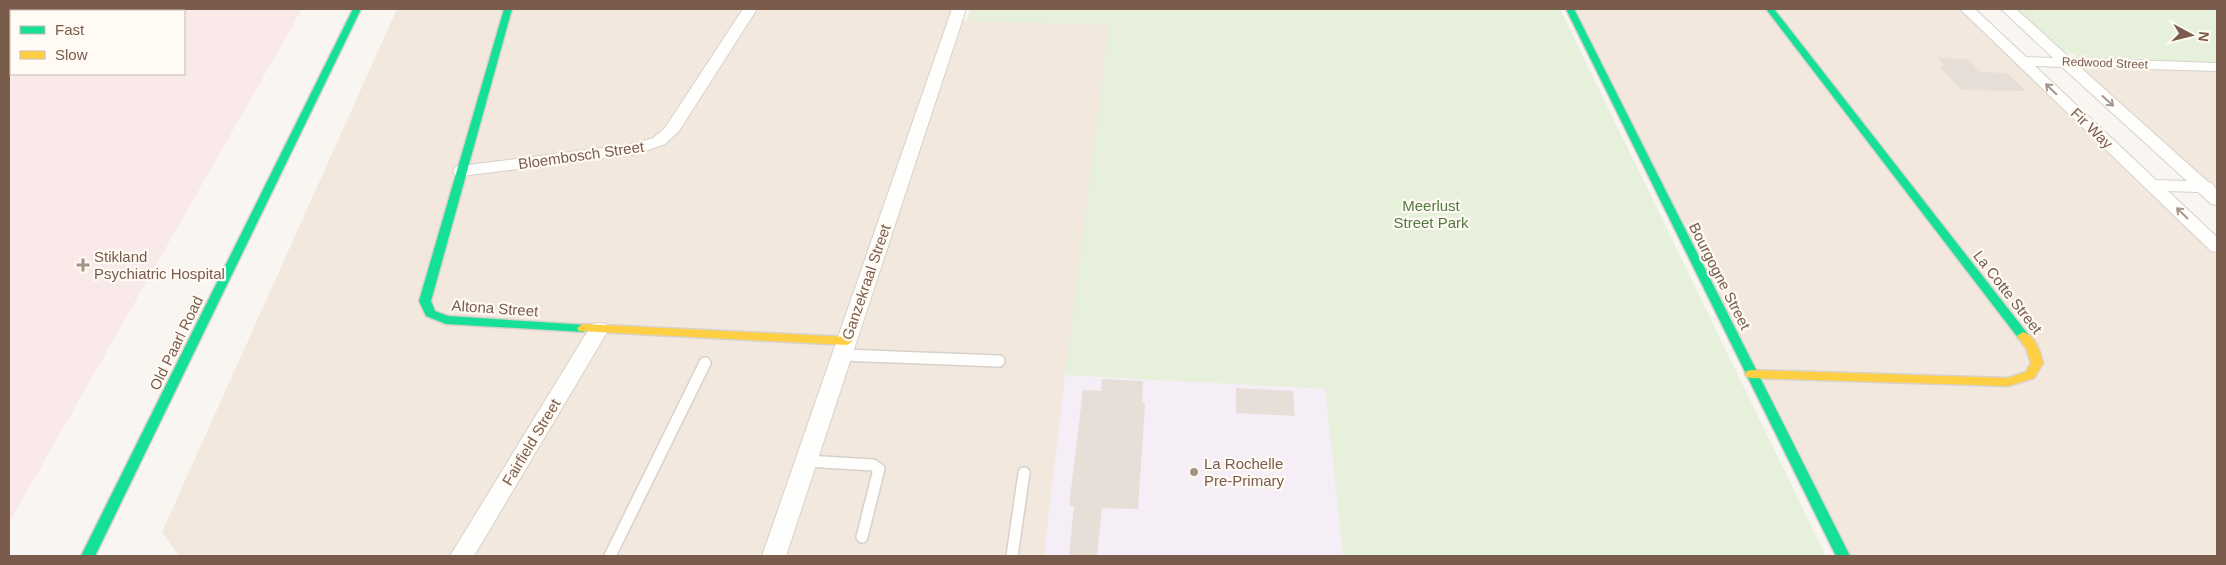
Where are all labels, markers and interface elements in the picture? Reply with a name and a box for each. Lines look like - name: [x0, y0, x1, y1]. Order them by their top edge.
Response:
- legend: [10, 10, 185, 75]
- north arrow: [2166, 10, 2216, 60]
- text: Fast: [55, 21, 85, 38]
- text: N: [2195, 31, 2212, 43]
- text: Slow: [55, 46, 88, 63]
- street label: Redwood Street: [2062, 55, 2149, 72]
- one-way arrow: [2045, 83, 2058, 95]
- one-way arrow: [2102, 95, 2115, 106]
- street label: Fir Way: [2068, 104, 2117, 152]
- street label: Bloembosch Street: [517, 138, 646, 172]
- park label: Meerlust Street Park: [1393, 197, 1469, 231]
- one-way arrow: [2176, 207, 2188, 219]
- street label: Bourgogne Street: [1686, 220, 1755, 333]
- street label: Ganzekraal Street: [838, 221, 894, 342]
- street label: La Cotte Street: [1970, 247, 2046, 338]
- place label: Stikland Psychiatric Hospital: [94, 248, 225, 282]
- marker: Stikland Psychiatric Hospital: [76, 258, 90, 272]
- street label: Old Paarl Road: [146, 293, 206, 393]
- street label: Altona Street: [451, 296, 540, 320]
- street label: Fairfield Street: [499, 395, 564, 488]
- place label: La Rochelle Pre-Primary: [1204, 455, 1285, 489]
- marker: La Rochelle Pre-Primary: [1188, 466, 1200, 478]

